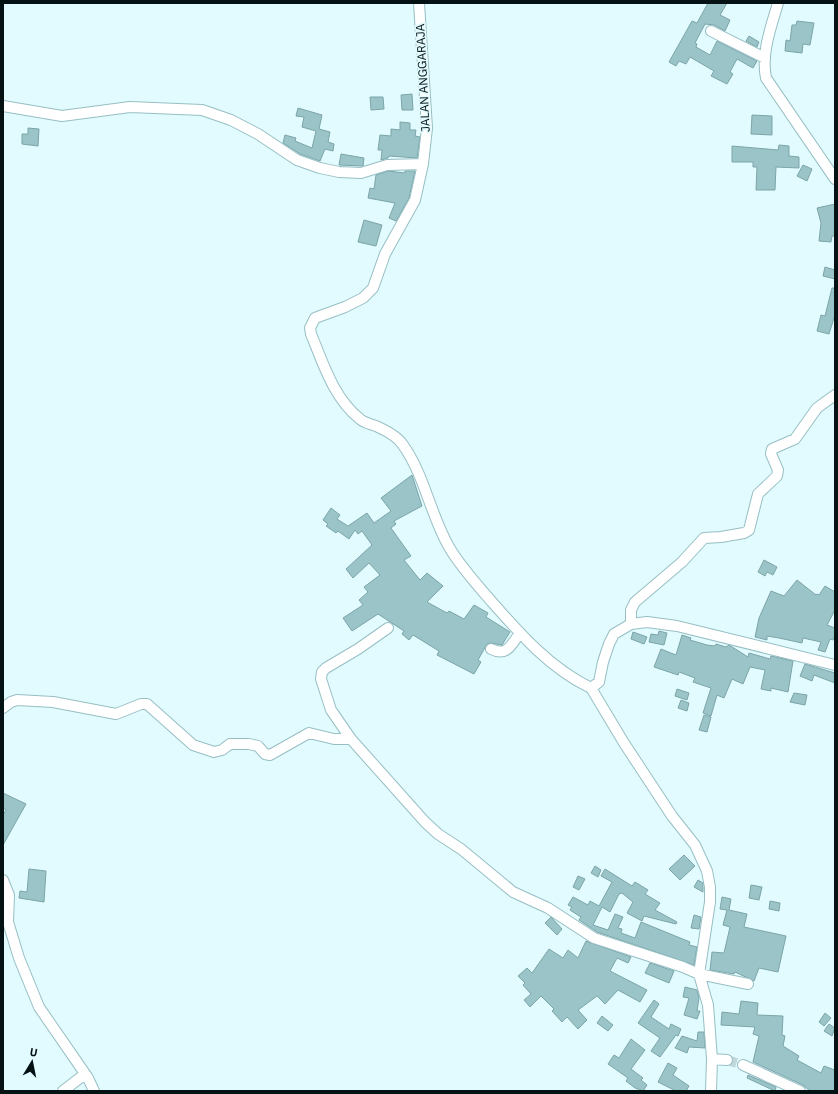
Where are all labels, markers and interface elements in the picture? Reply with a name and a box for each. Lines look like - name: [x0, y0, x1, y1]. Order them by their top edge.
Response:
- street label: JALAN ANGGARAJA: [412, 23, 433, 133]
- north arrow: [12, 1042, 52, 1082]
- text: U: [29, 1045, 39, 1060]

